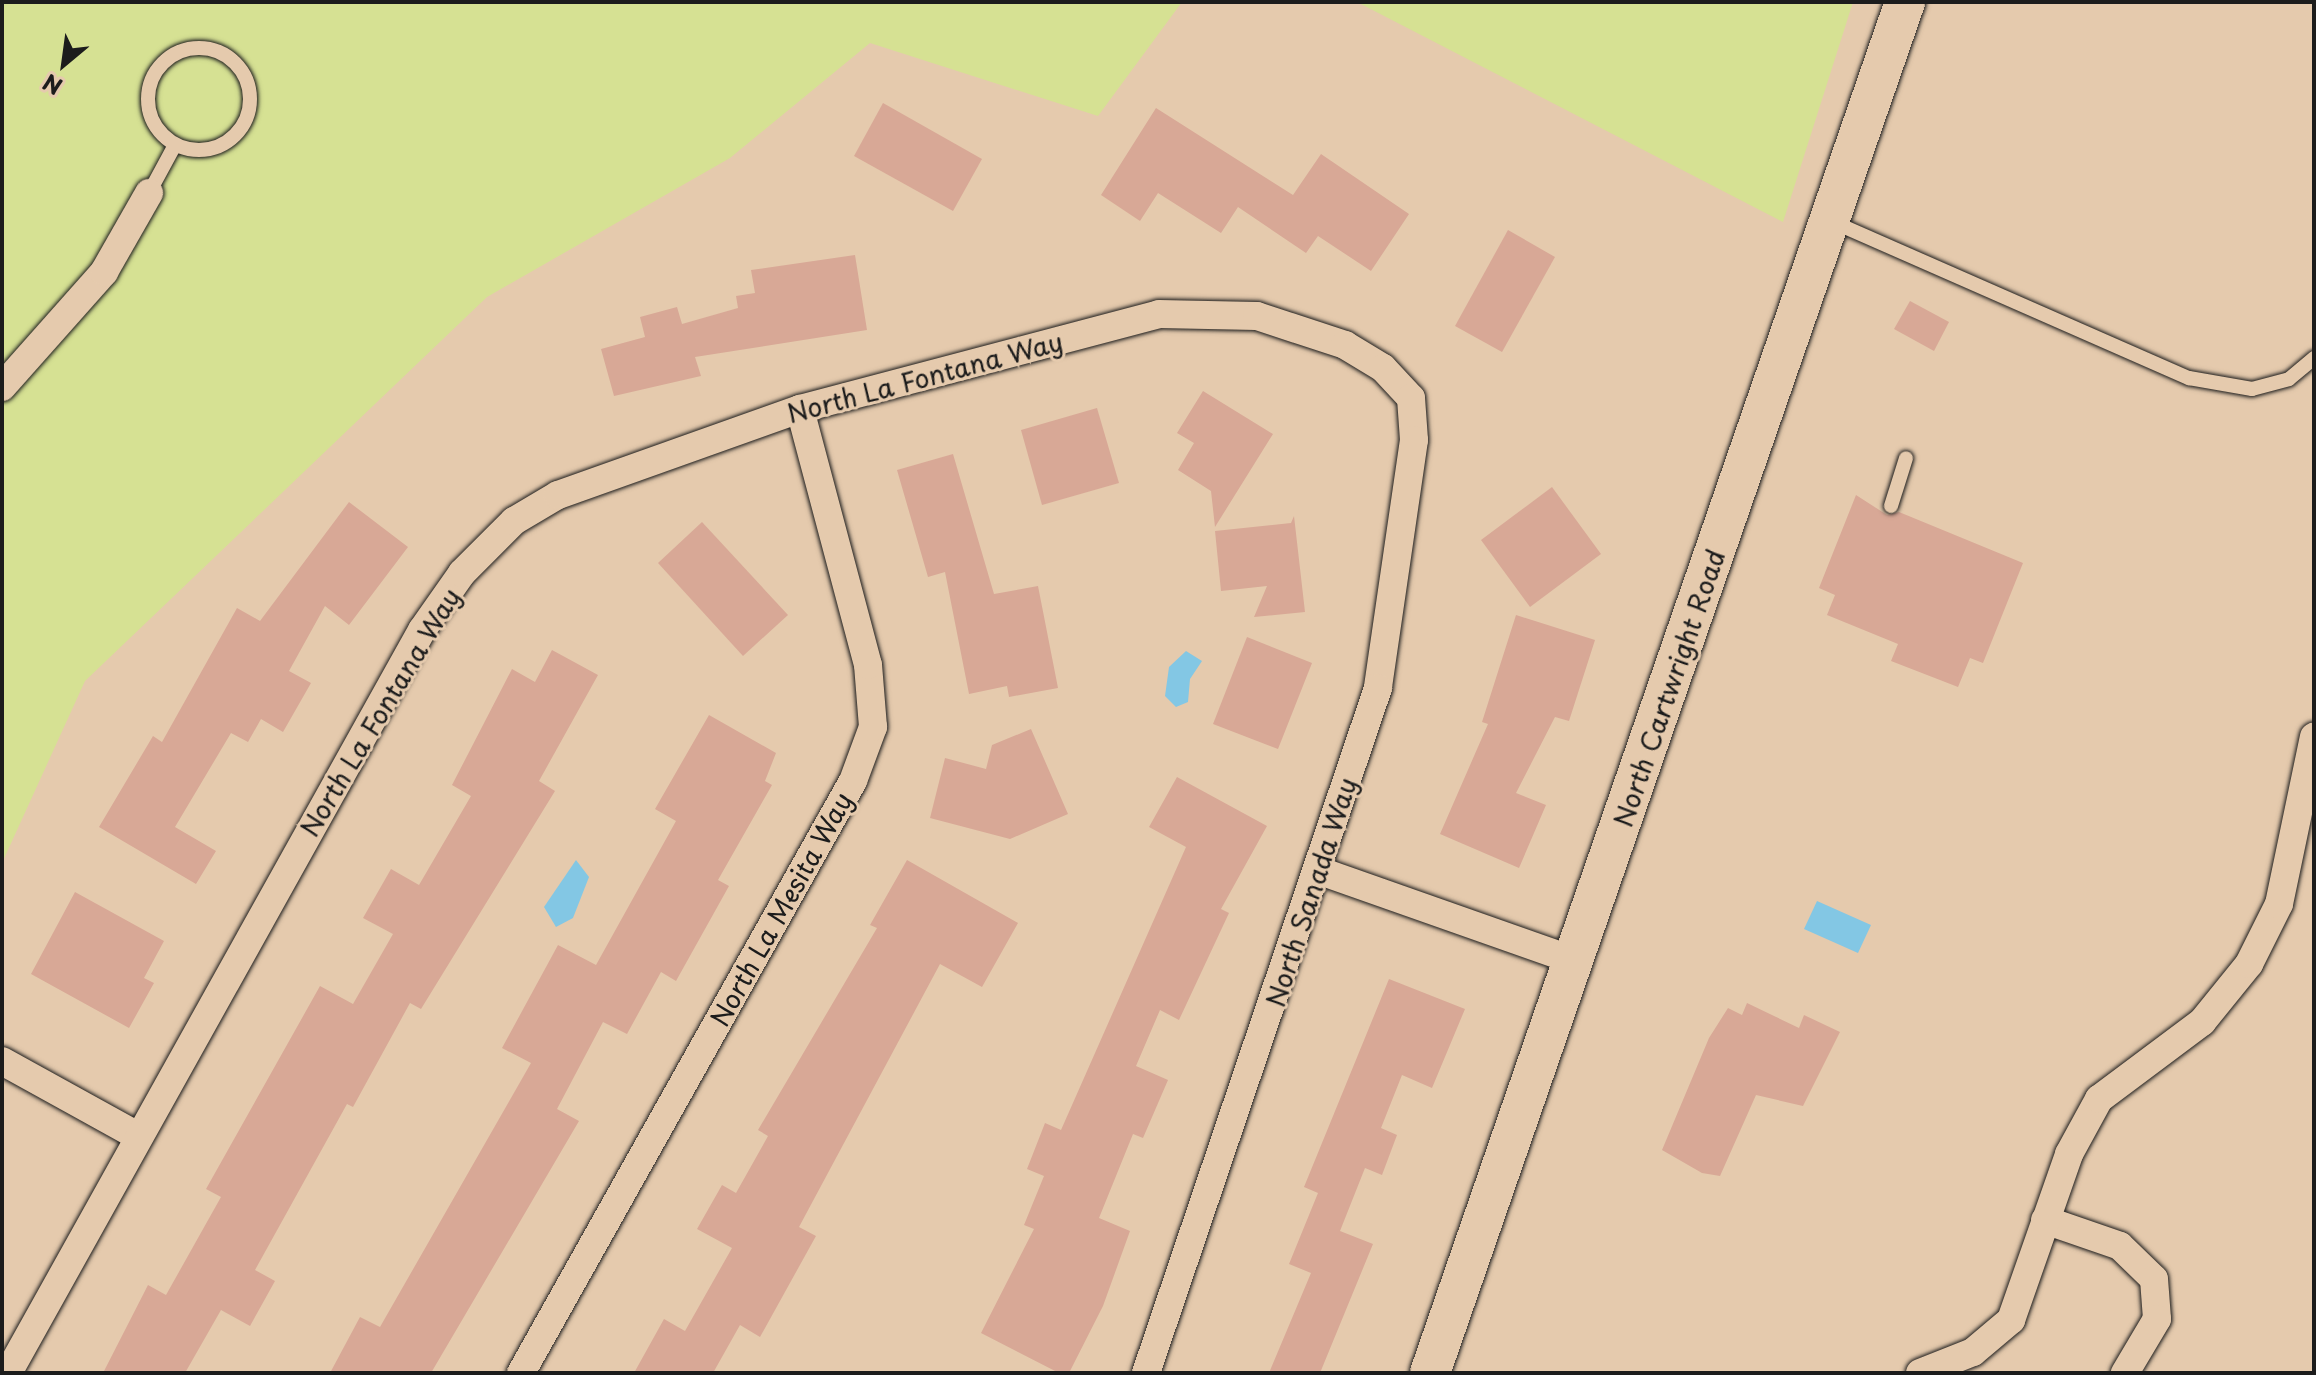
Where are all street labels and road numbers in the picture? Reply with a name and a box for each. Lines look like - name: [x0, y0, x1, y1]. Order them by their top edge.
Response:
- street label: North La Fontana Way: [782, 325, 1068, 429]
- street label: North Cartwright Road: [1607, 545, 1731, 831]
- street label: North La Fontana Way: [293, 581, 467, 843]
- street label: North Sanada Way: [1259, 772, 1363, 1012]
- street label: North La Mesita Way: [702, 784, 860, 1034]

